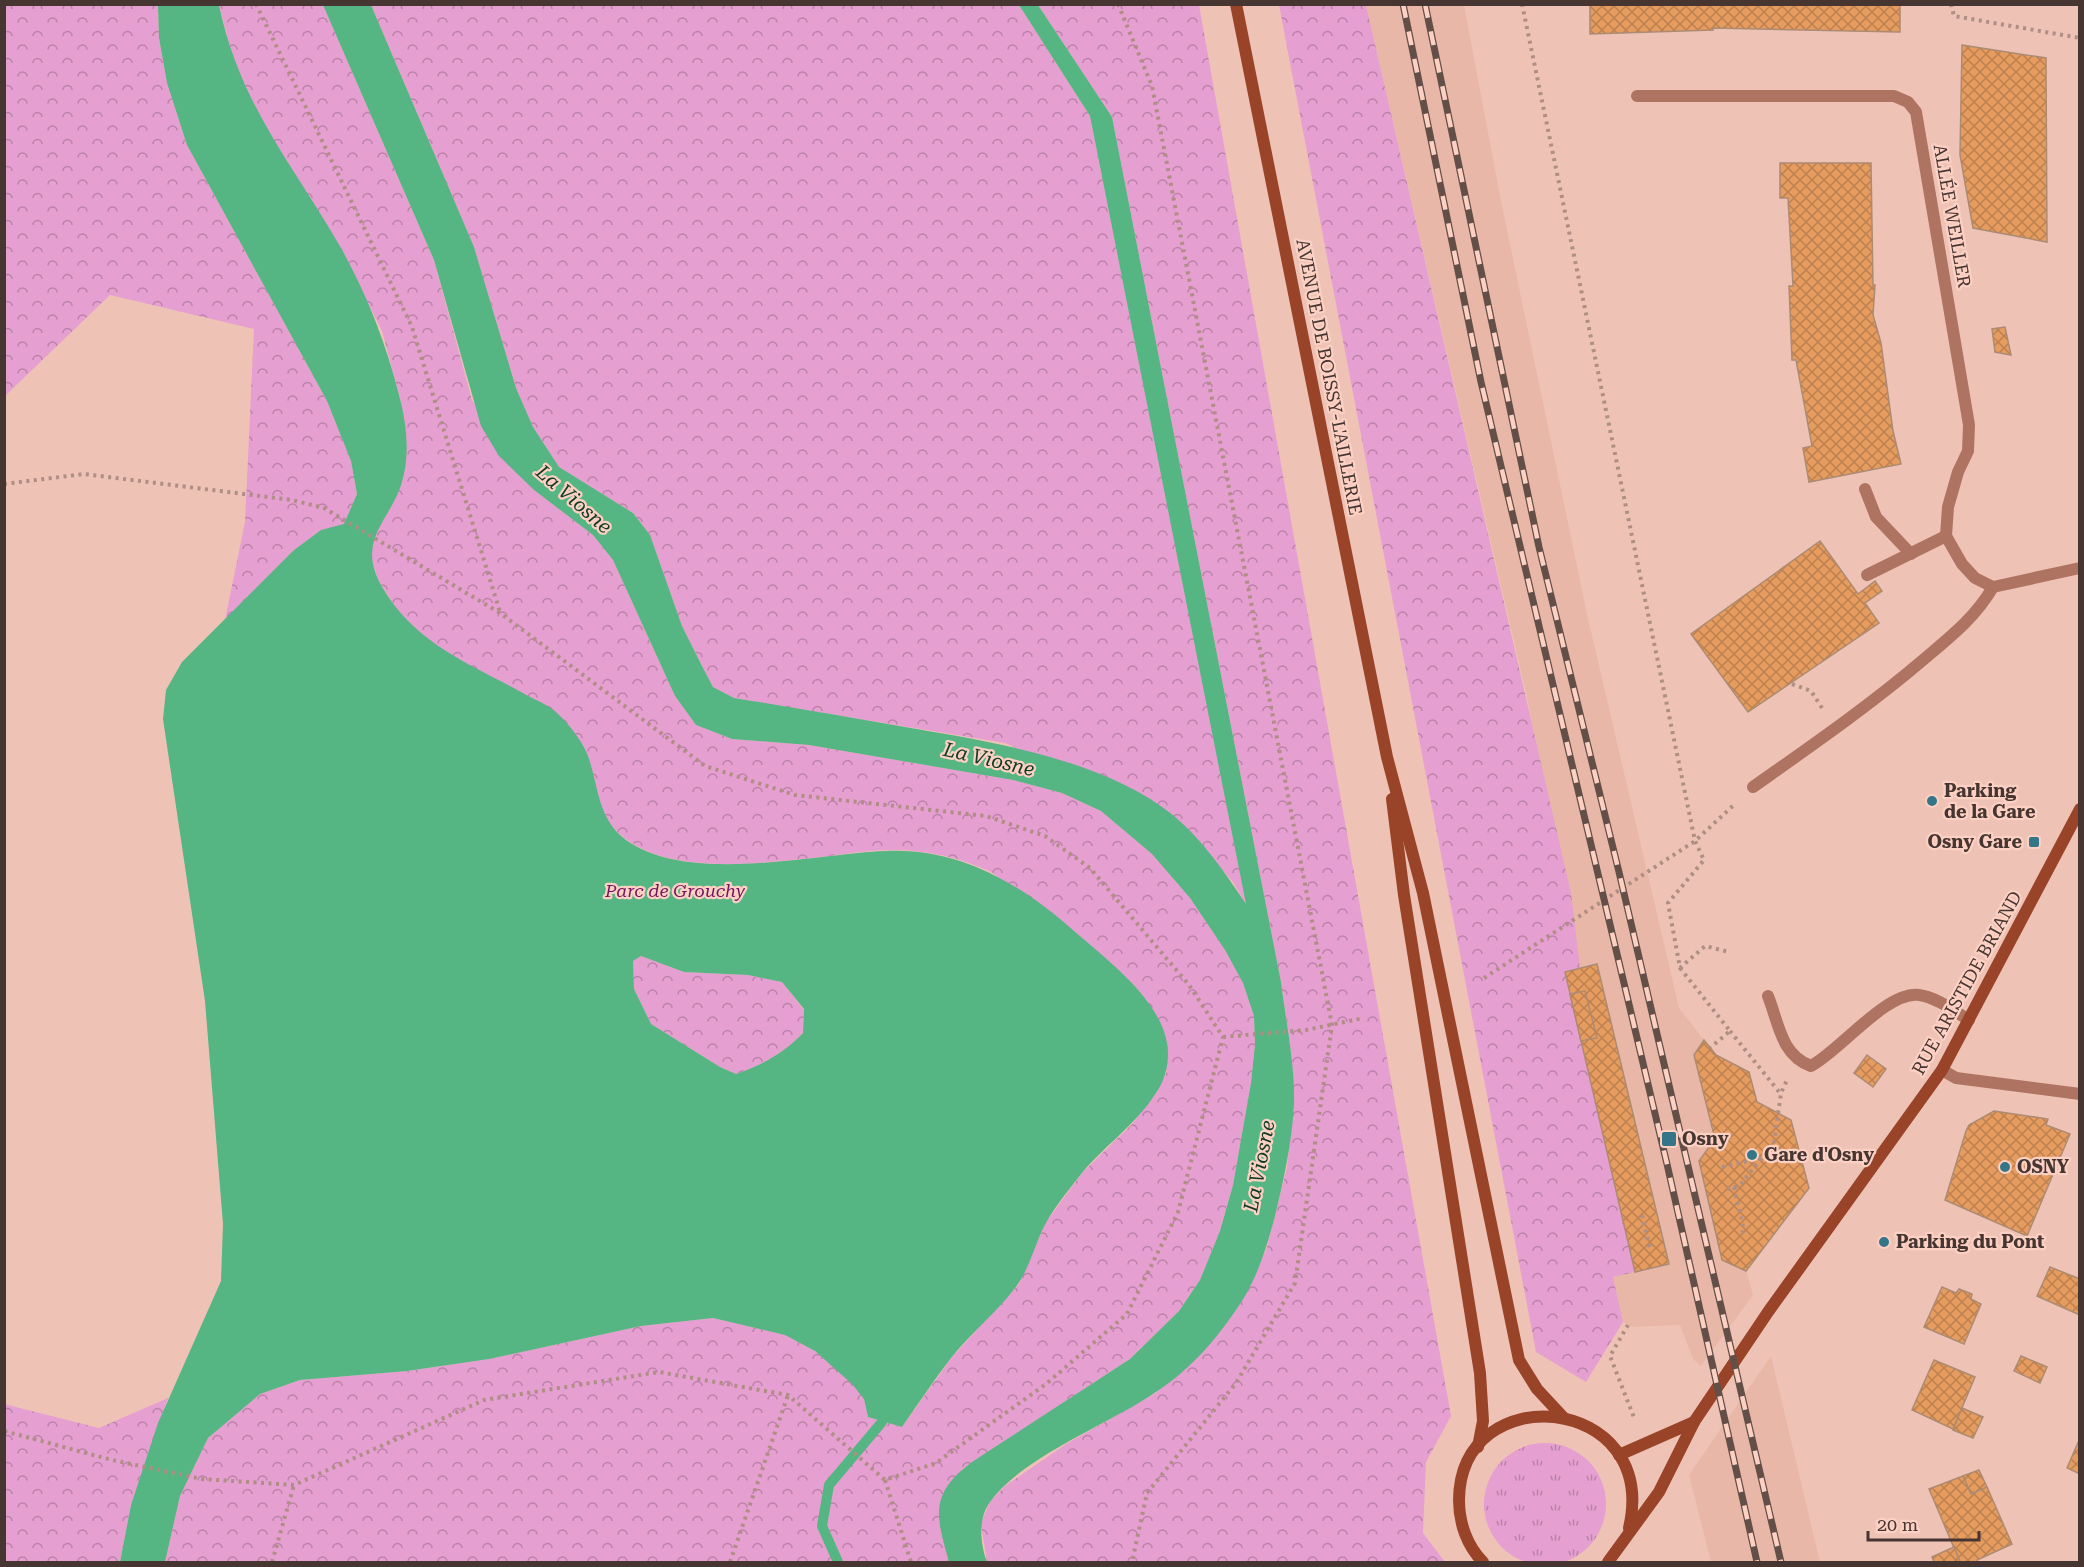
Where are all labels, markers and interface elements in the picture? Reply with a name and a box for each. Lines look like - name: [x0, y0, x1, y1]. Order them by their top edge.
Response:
- street label: ALLÉE WEILLER: [1930, 143, 1976, 290]
- street label: AVENUE DE BOISSY-L'AILLERIE: [1292, 237, 1367, 517]
- water label: La Viosne: [530, 459, 617, 538]
- water label: La Viosne: [940, 737, 1037, 781]
- place label: Parking de la Gare: [1944, 780, 2036, 822]
- marker: Parking de la Gare: [1925, 794, 1939, 808]
- place label: Osny Gare: [1928, 831, 2022, 852]
- marker: Osny Gare: [2027, 835, 2041, 849]
- park label: Parc de Grouchy: [604, 880, 746, 901]
- street label: RUE ARISTIDE BRIAND: [1907, 887, 2026, 1078]
- water label: La Viosne: [1238, 1118, 1280, 1215]
- place label: Osny: [1682, 1128, 1729, 1149]
- marker: Osny: [1660, 1130, 1678, 1148]
- place label: Gare d'Osny: [1764, 1144, 1874, 1165]
- marker: Gare d'Osny: [1745, 1148, 1759, 1162]
- place label: OSNY: [2017, 1156, 2070, 1177]
- marker: OSNY: [1998, 1160, 2012, 1174]
- place label: Parking du Pont: [1896, 1231, 2044, 1252]
- marker: Parking du Pont: [1877, 1235, 1891, 1249]
- scale bar: [1868, 1504, 1979, 1542]
- text: 20 m: [1877, 1514, 1918, 1535]

